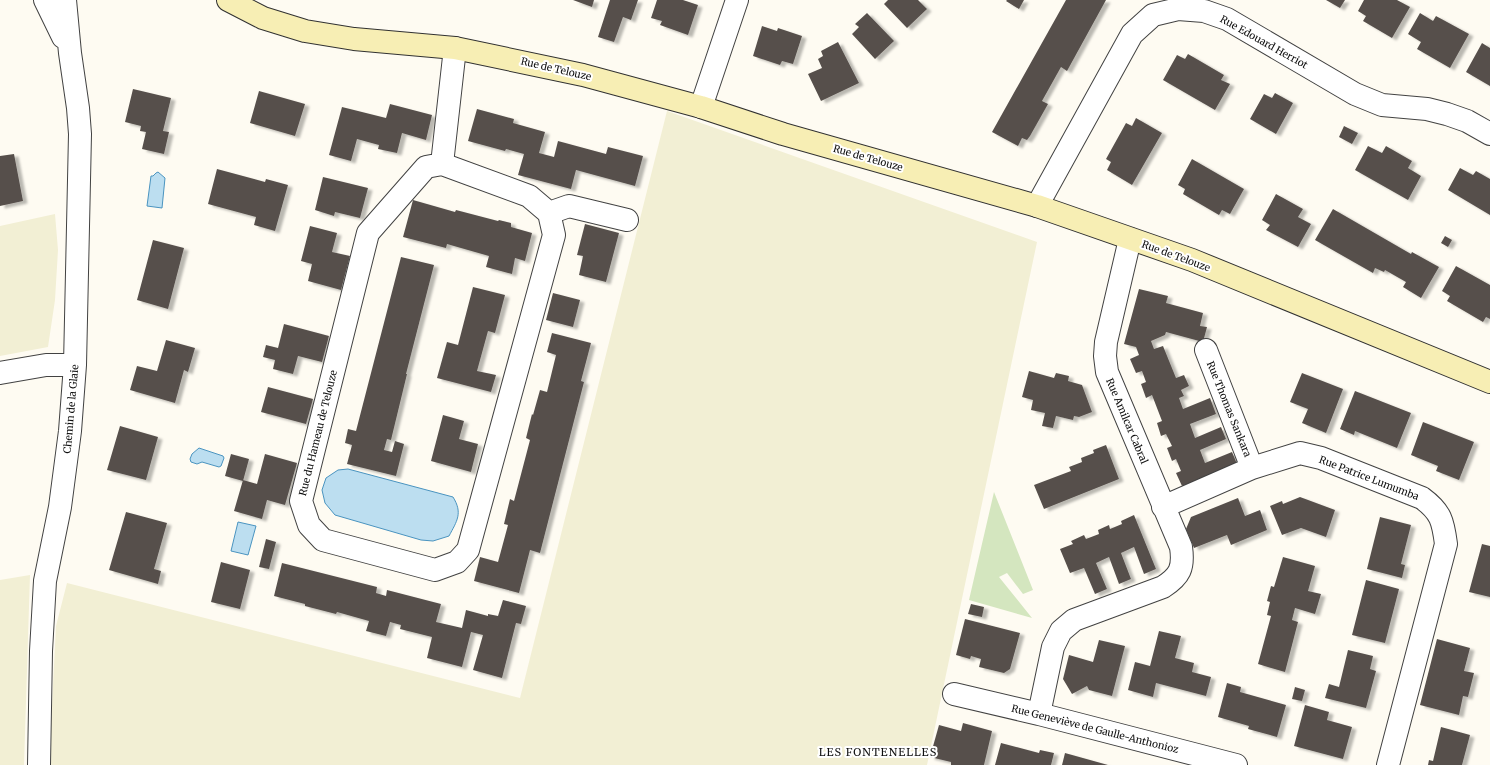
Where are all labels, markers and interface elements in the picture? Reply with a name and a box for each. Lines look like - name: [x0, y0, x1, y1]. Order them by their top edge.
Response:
- street label: Rue Edouard Herriot: [1218, 12, 1310, 72]
- street label: Rue de Telouze: [519, 55, 593, 83]
- street label: Rue de Telouze: [832, 142, 904, 174]
- street label: Rue de Telouze: [1140, 238, 1212, 274]
- street label: Rue Thomas Sankara: [1204, 359, 1254, 459]
- street label: Chemin de la Glaie: [61, 364, 81, 454]
- street label: Rue du Hameau de Telouze: [296, 369, 340, 497]
- street label: Rue Amilcar Cabral: [1103, 376, 1151, 466]
- street label: Rue Patrice Lumumba: [1317, 453, 1421, 503]
- street label: Rue Geneviève de Gaulle-Anthonioz: [1010, 702, 1180, 756]
- district label: LES FONTENELLES: [819, 745, 937, 759]

